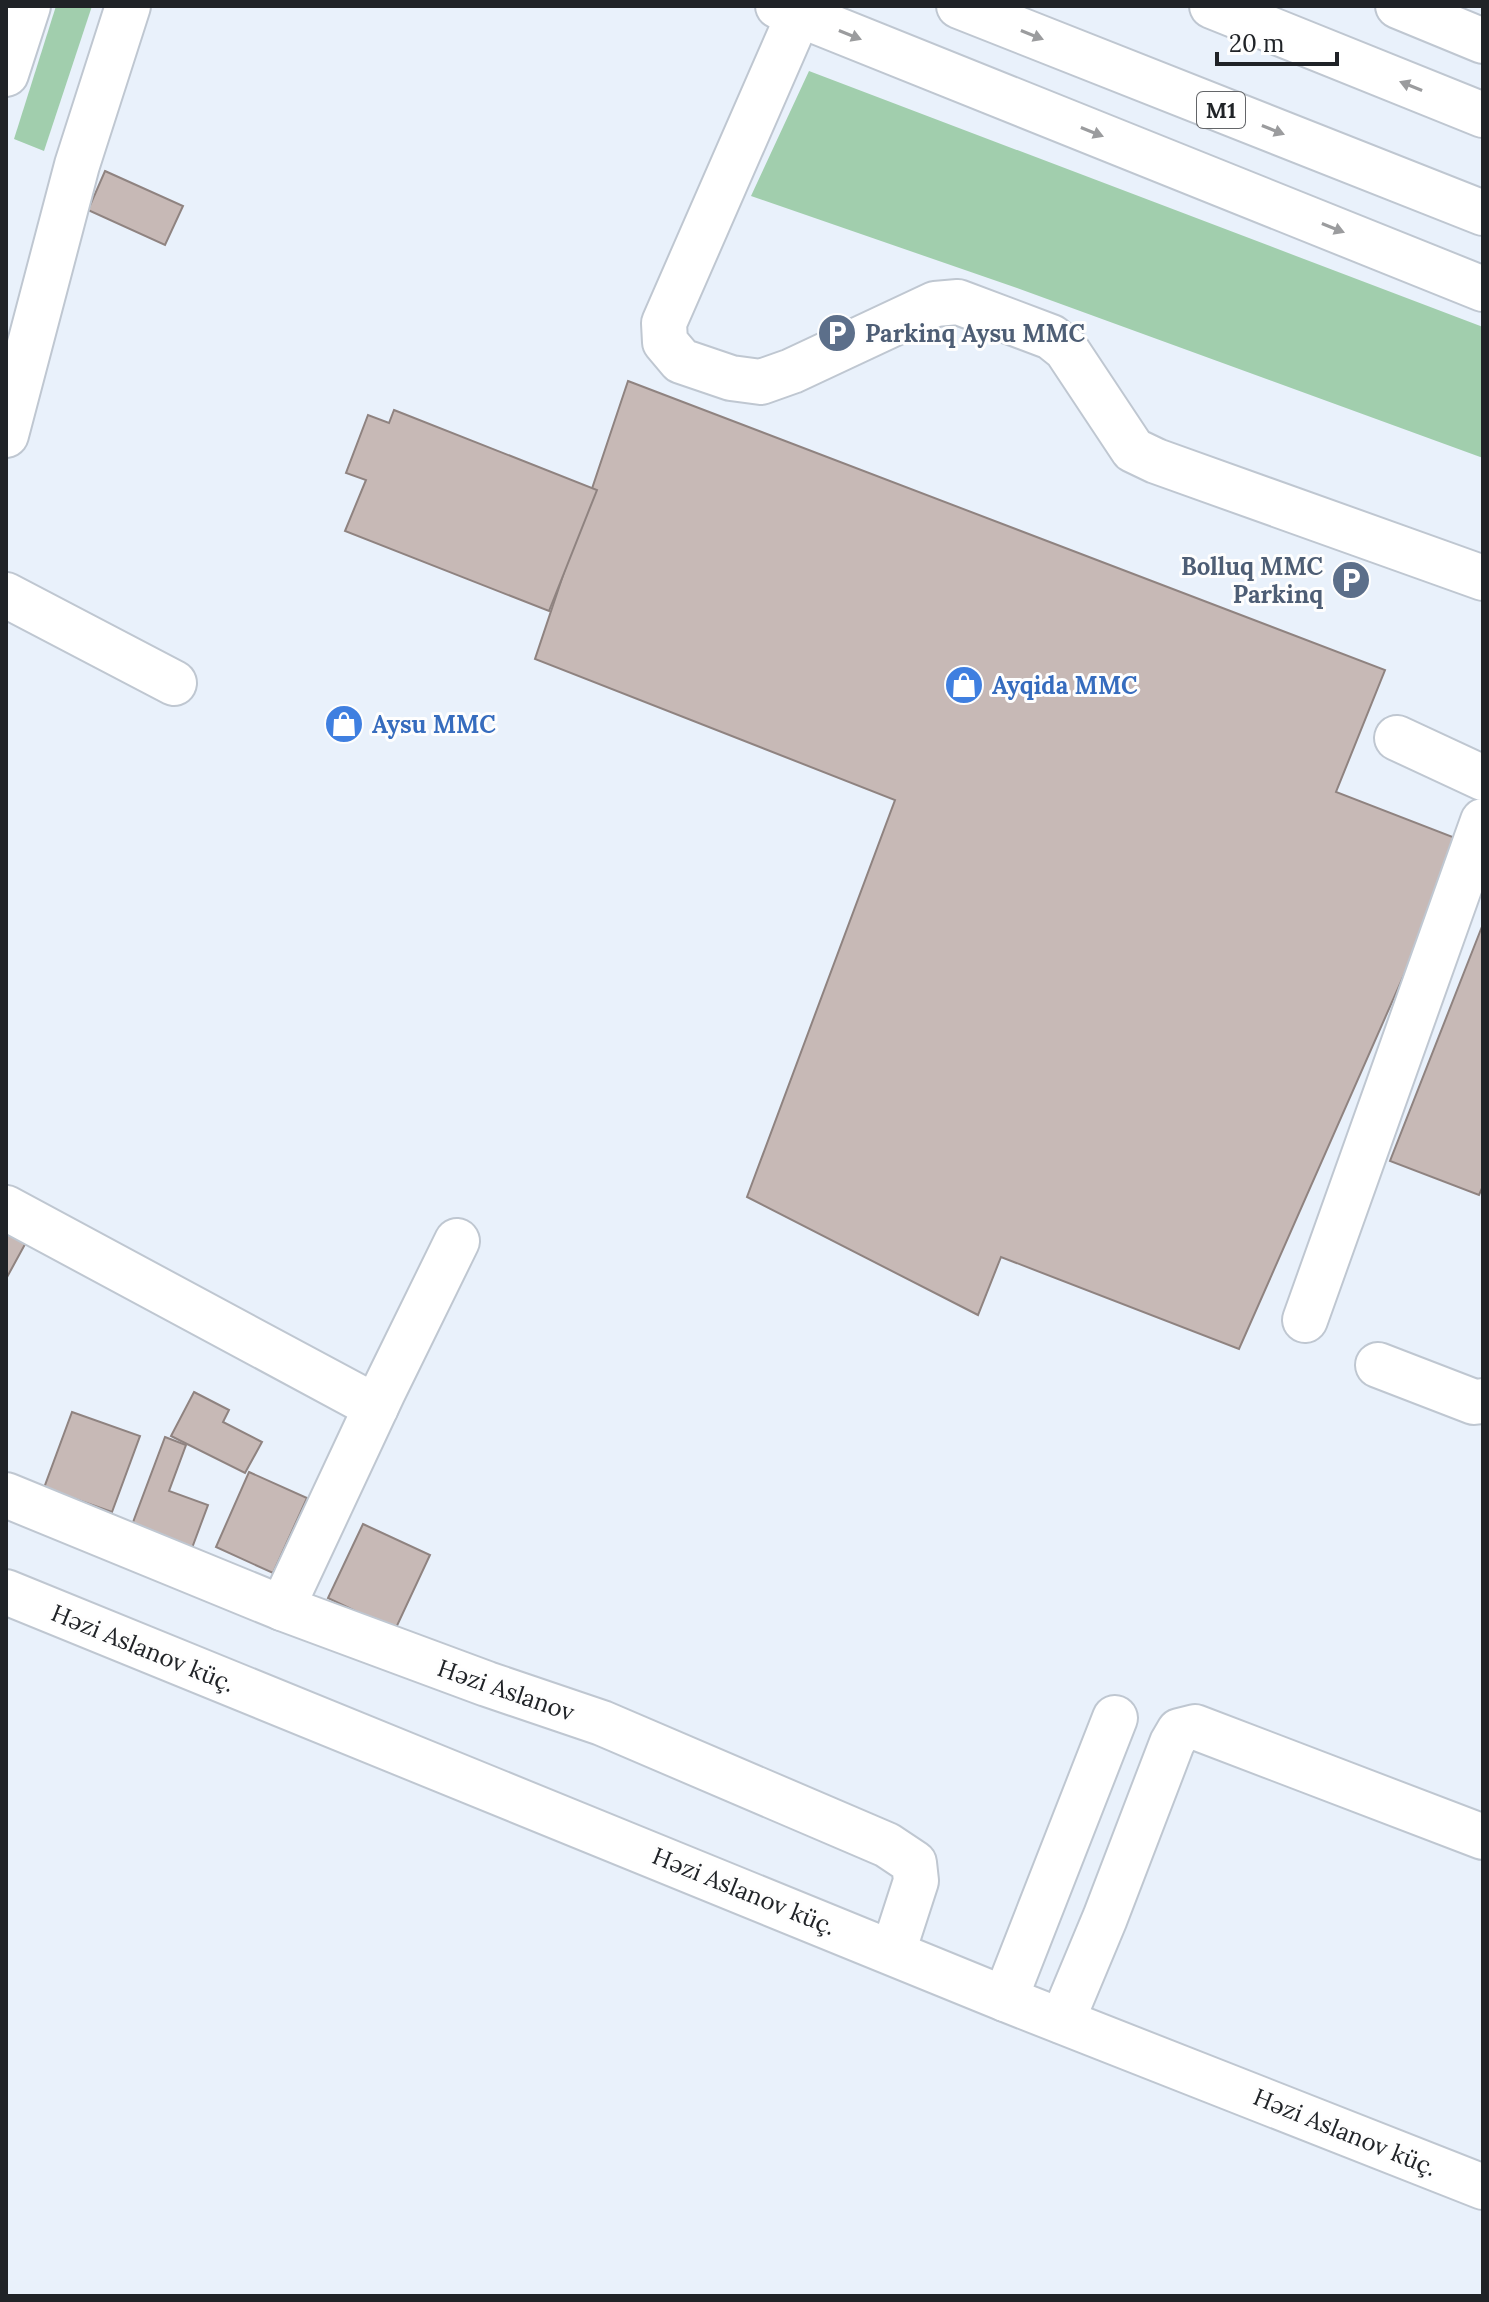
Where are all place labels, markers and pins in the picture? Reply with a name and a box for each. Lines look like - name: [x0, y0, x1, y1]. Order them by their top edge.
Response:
- parking icon: Parkinq Aysu MMC: [816, 312, 858, 354]
- place label: Parkinq Aysu MMC: [865, 318, 1086, 349]
- place label: Bolluq MMC Parkinq: [1181, 551, 1323, 610]
- parking icon: Bolluq MMC Parkinq: [1330, 559, 1372, 601]
- shop icon: Ayqida MMC: [943, 664, 985, 706]
- place label: Ayqida MMC: [992, 670, 1138, 701]
- shop icon: Aysu MMC: [323, 703, 365, 745]
- place label: Aysu MMC: [372, 709, 496, 740]

